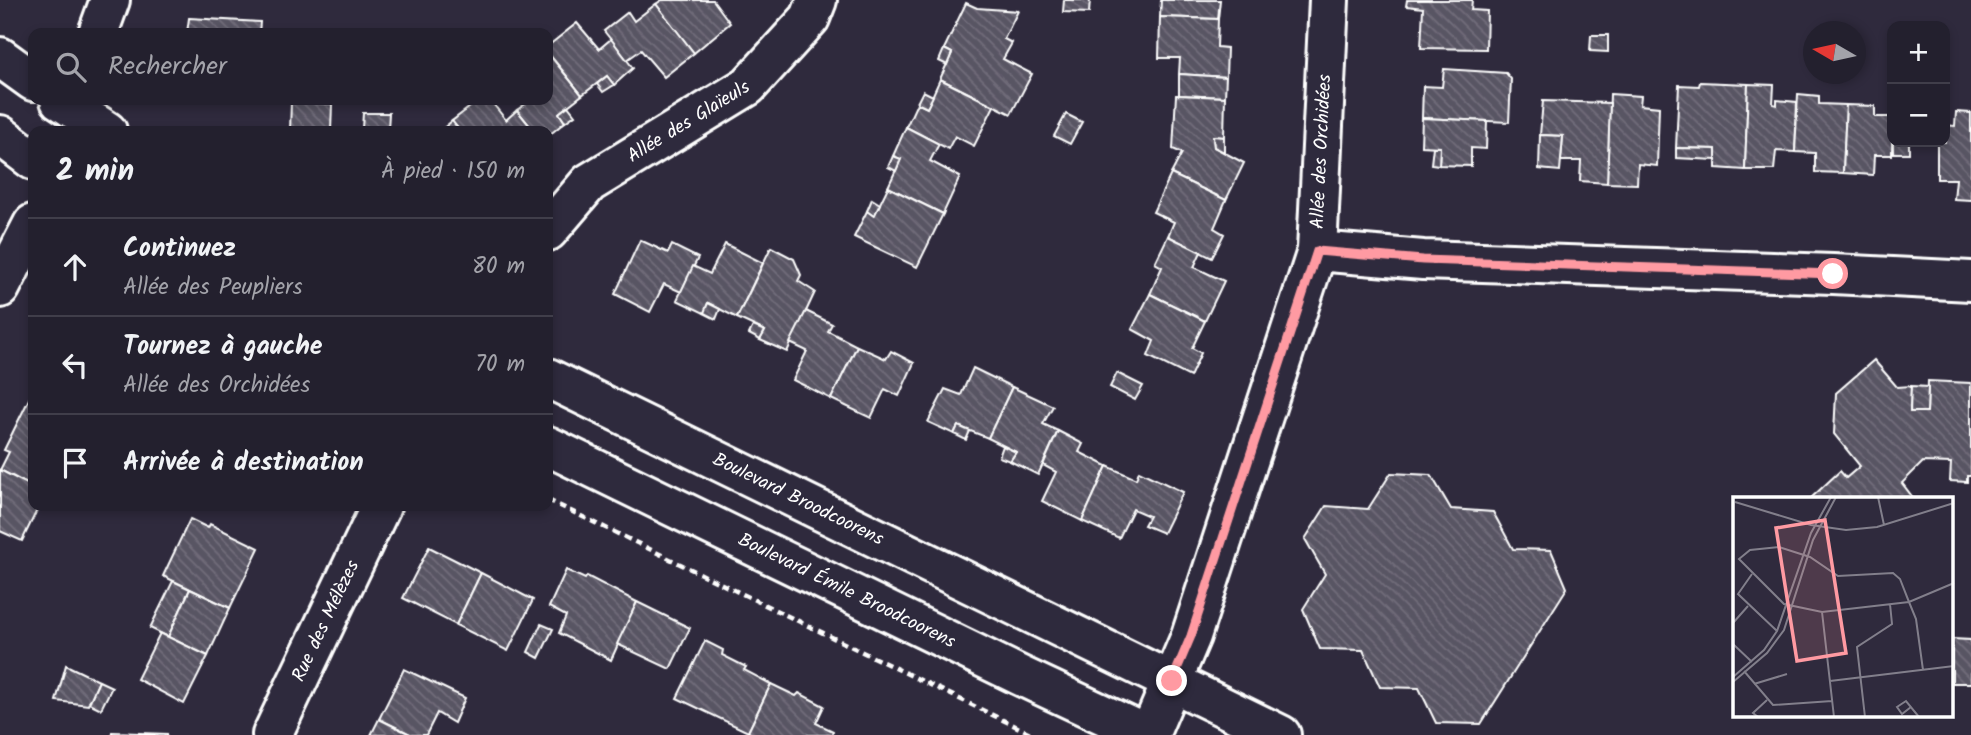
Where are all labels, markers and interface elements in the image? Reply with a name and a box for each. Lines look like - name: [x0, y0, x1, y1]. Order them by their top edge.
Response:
- north arrow: [1803, 21, 1866, 84]
- map controls: [1887, 21, 1950, 147]
- button: +: [1887, 21, 1950, 84]
- search box: [28, 28, 553, 105]
- text: Rechercher: [108, 46, 227, 88]
- icon: search: [52, 48, 90, 86]
- street label: Allée des Glaïeuls: [621, 73, 756, 171]
- street label: Allée des Orchidées: [1303, 74, 1340, 230]
- button: −: [1887, 84, 1950, 147]
- text: 2 min: [56, 148, 134, 196]
- text: À pied · 150 m: [381, 154, 525, 190]
- text: Continuez: [123, 228, 236, 270]
- icon: ahead: [56, 248, 94, 286]
- text: 80 m: [472, 249, 525, 285]
- route start: [1817, 258, 1848, 289]
- text: Allée des Peupliers: [123, 270, 303, 306]
- text: Tournez à gauche: [123, 326, 323, 368]
- icon: left: [56, 346, 94, 384]
- text: 70 m: [475, 347, 525, 383]
- text: Allée des Orchidées: [123, 368, 310, 404]
- text: Arrivée à destination: [123, 442, 364, 484]
- icon: arrive: [56, 444, 94, 482]
- street label: Boulevard Broodcoorens: [707, 445, 889, 554]
- inset map: [1733, 497, 1954, 718]
- street label: Boulevard Émile Broodcoorens: [733, 525, 961, 657]
- street label: Rue des Mélèzes: [284, 555, 368, 687]
- route end: [1156, 665, 1187, 696]

